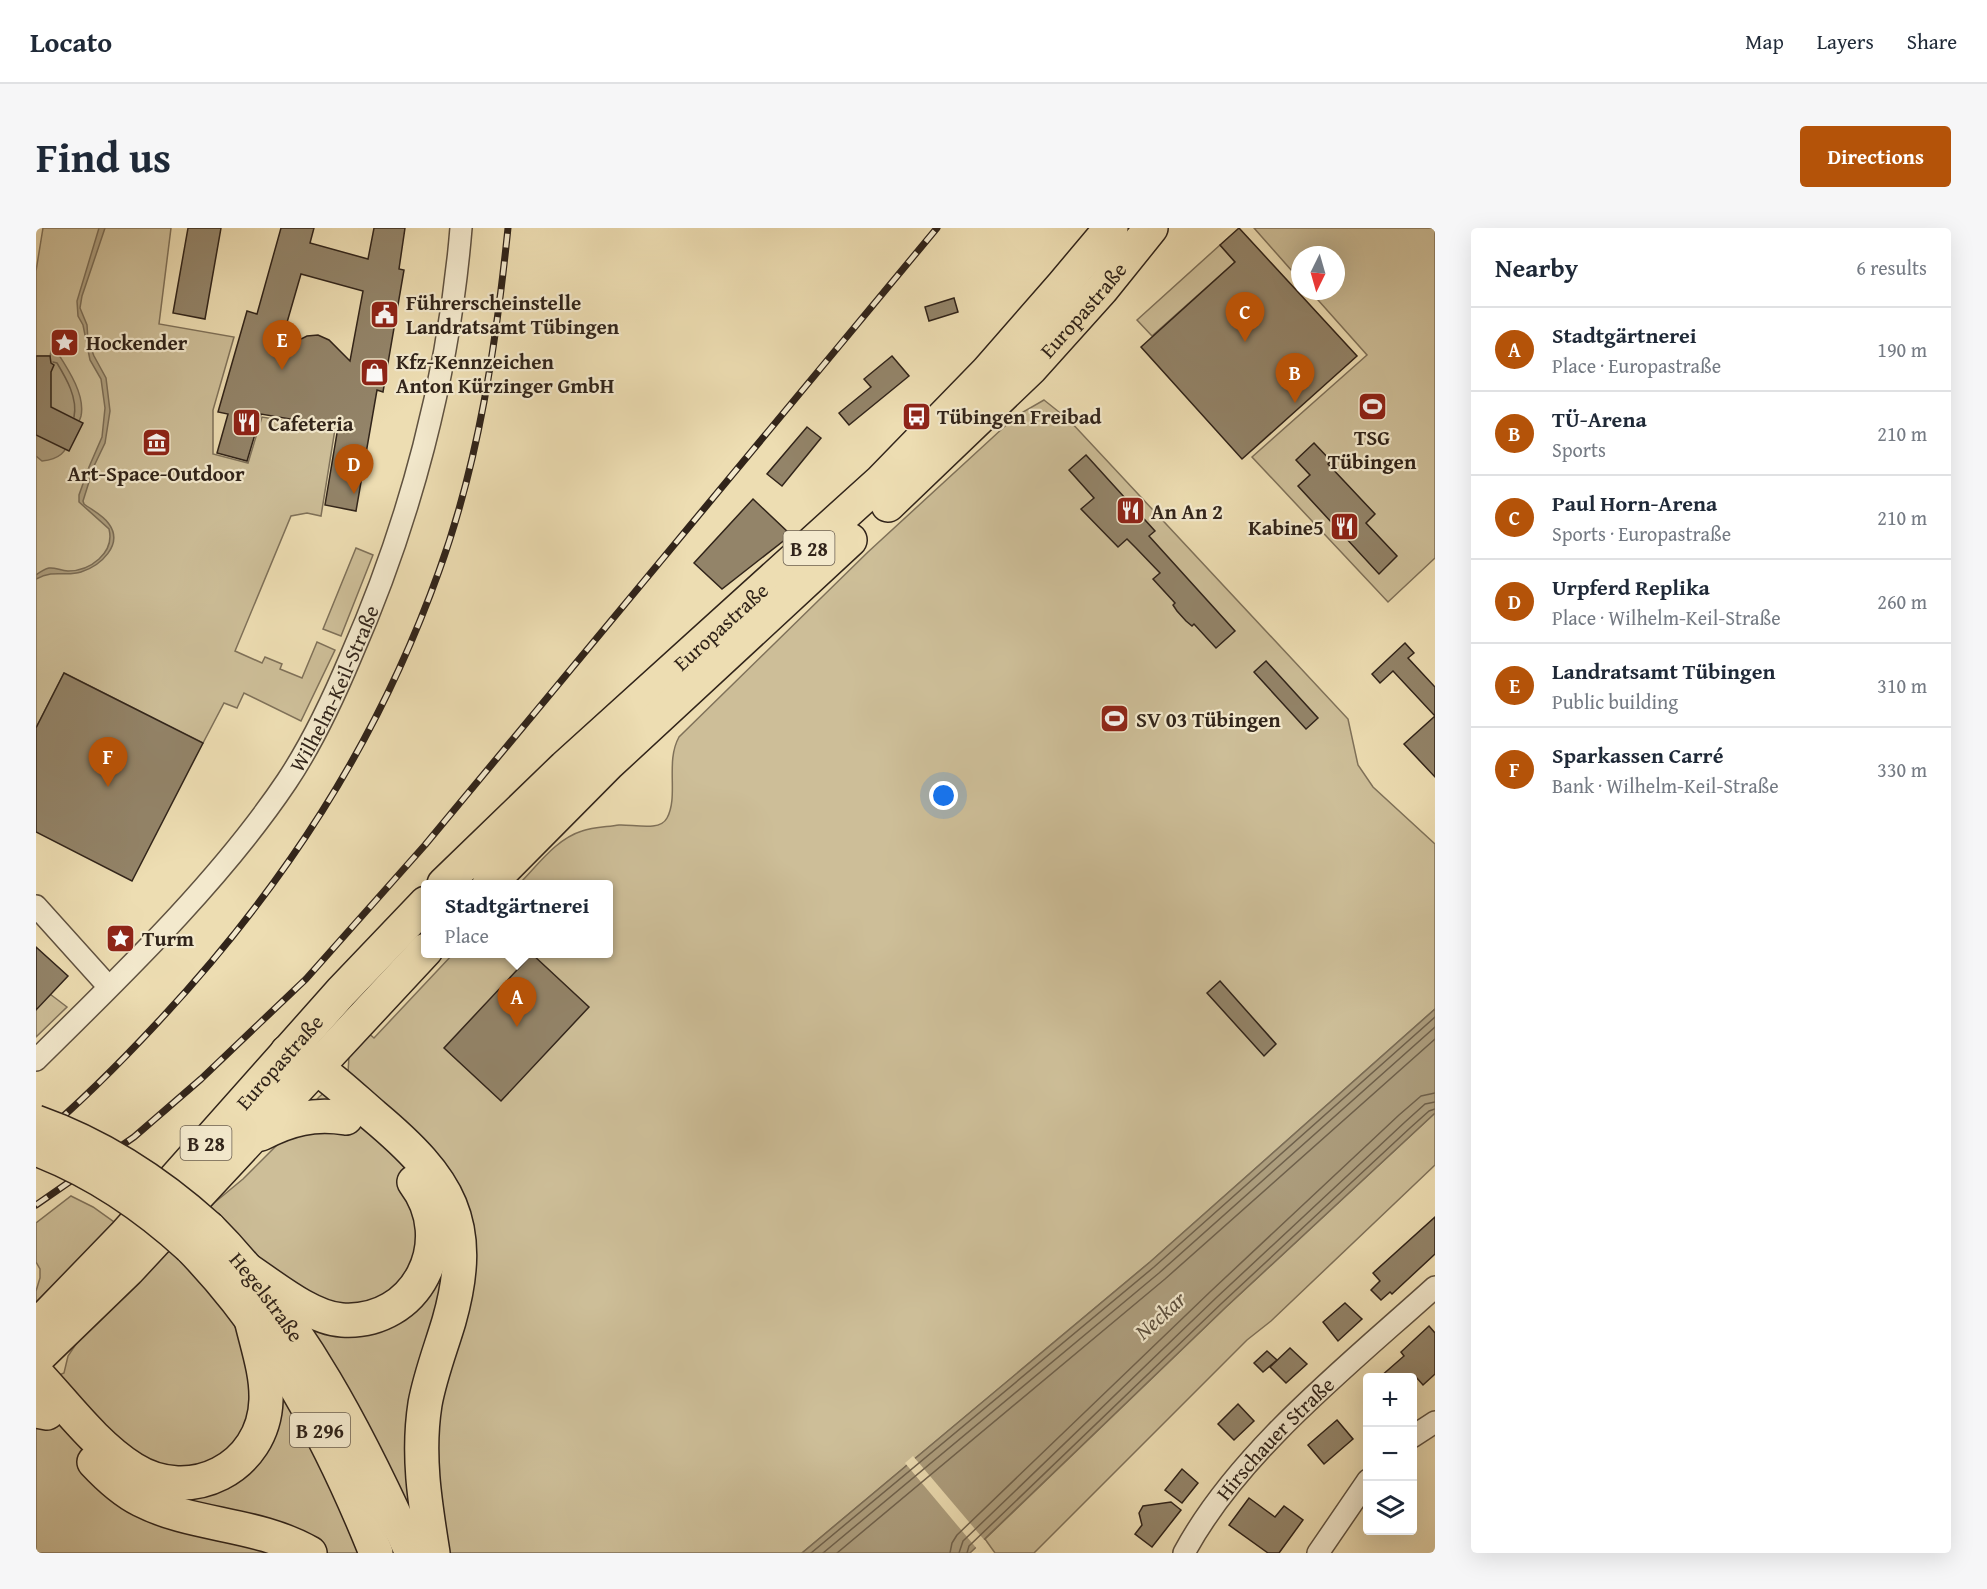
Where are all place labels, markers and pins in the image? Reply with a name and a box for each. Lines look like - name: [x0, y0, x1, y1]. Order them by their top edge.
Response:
- place label: Führerscheinstelle Landratsamt Tübingen: [406, 287, 620, 342]
- pin: C: [1226, 292, 1264, 342]
- public building icon: Führerscheinstelle Landratsamt Tübingen: [369, 298, 401, 330]
- pin: E: [262, 320, 302, 370]
- place icon: Hockender: [49, 326, 81, 358]
- place label: Hockender: [86, 327, 188, 358]
- place label: Kfz-Kennzeichen Anton Kürzinger GmbH: [396, 346, 614, 401]
- pin: B: [1276, 354, 1314, 403]
- shop icon: Kfz-Kennzeichen Anton Kürzinger GmbH: [359, 357, 391, 389]
- sports icon: TSG Tübingen: [1356, 390, 1388, 422]
- bus stop icon: Tübingen Freibad: [900, 400, 932, 432]
- place label: Tübingen Freibad: [937, 401, 1102, 432]
- restaurant icon: Cafeteria: [231, 407, 263, 439]
- place label: Cafeteria: [268, 408, 354, 439]
- place label: TSG Tübingen: [1328, 422, 1417, 477]
- museum icon: Art-Space-Outdoor: [140, 426, 172, 458]
- pin: D: [334, 444, 374, 494]
- place label: Art-Space-Outdoor: [67, 458, 245, 489]
- restaurant icon: An An 2: [1114, 495, 1146, 527]
- place label: An An 2: [1151, 496, 1223, 527]
- restaurant icon: Kabine5: [1329, 511, 1361, 543]
- place label: Kabine5: [1248, 512, 1324, 543]
- sports icon: SV 03 Tübingen: [1099, 703, 1131, 735]
- place label: SV 03 Tübingen: [1136, 704, 1281, 735]
- pin: F: [88, 738, 128, 787]
- place icon: Turm: [105, 922, 137, 954]
- place label: Turm: [142, 923, 194, 954]
- pin: A: [498, 978, 536, 1027]

